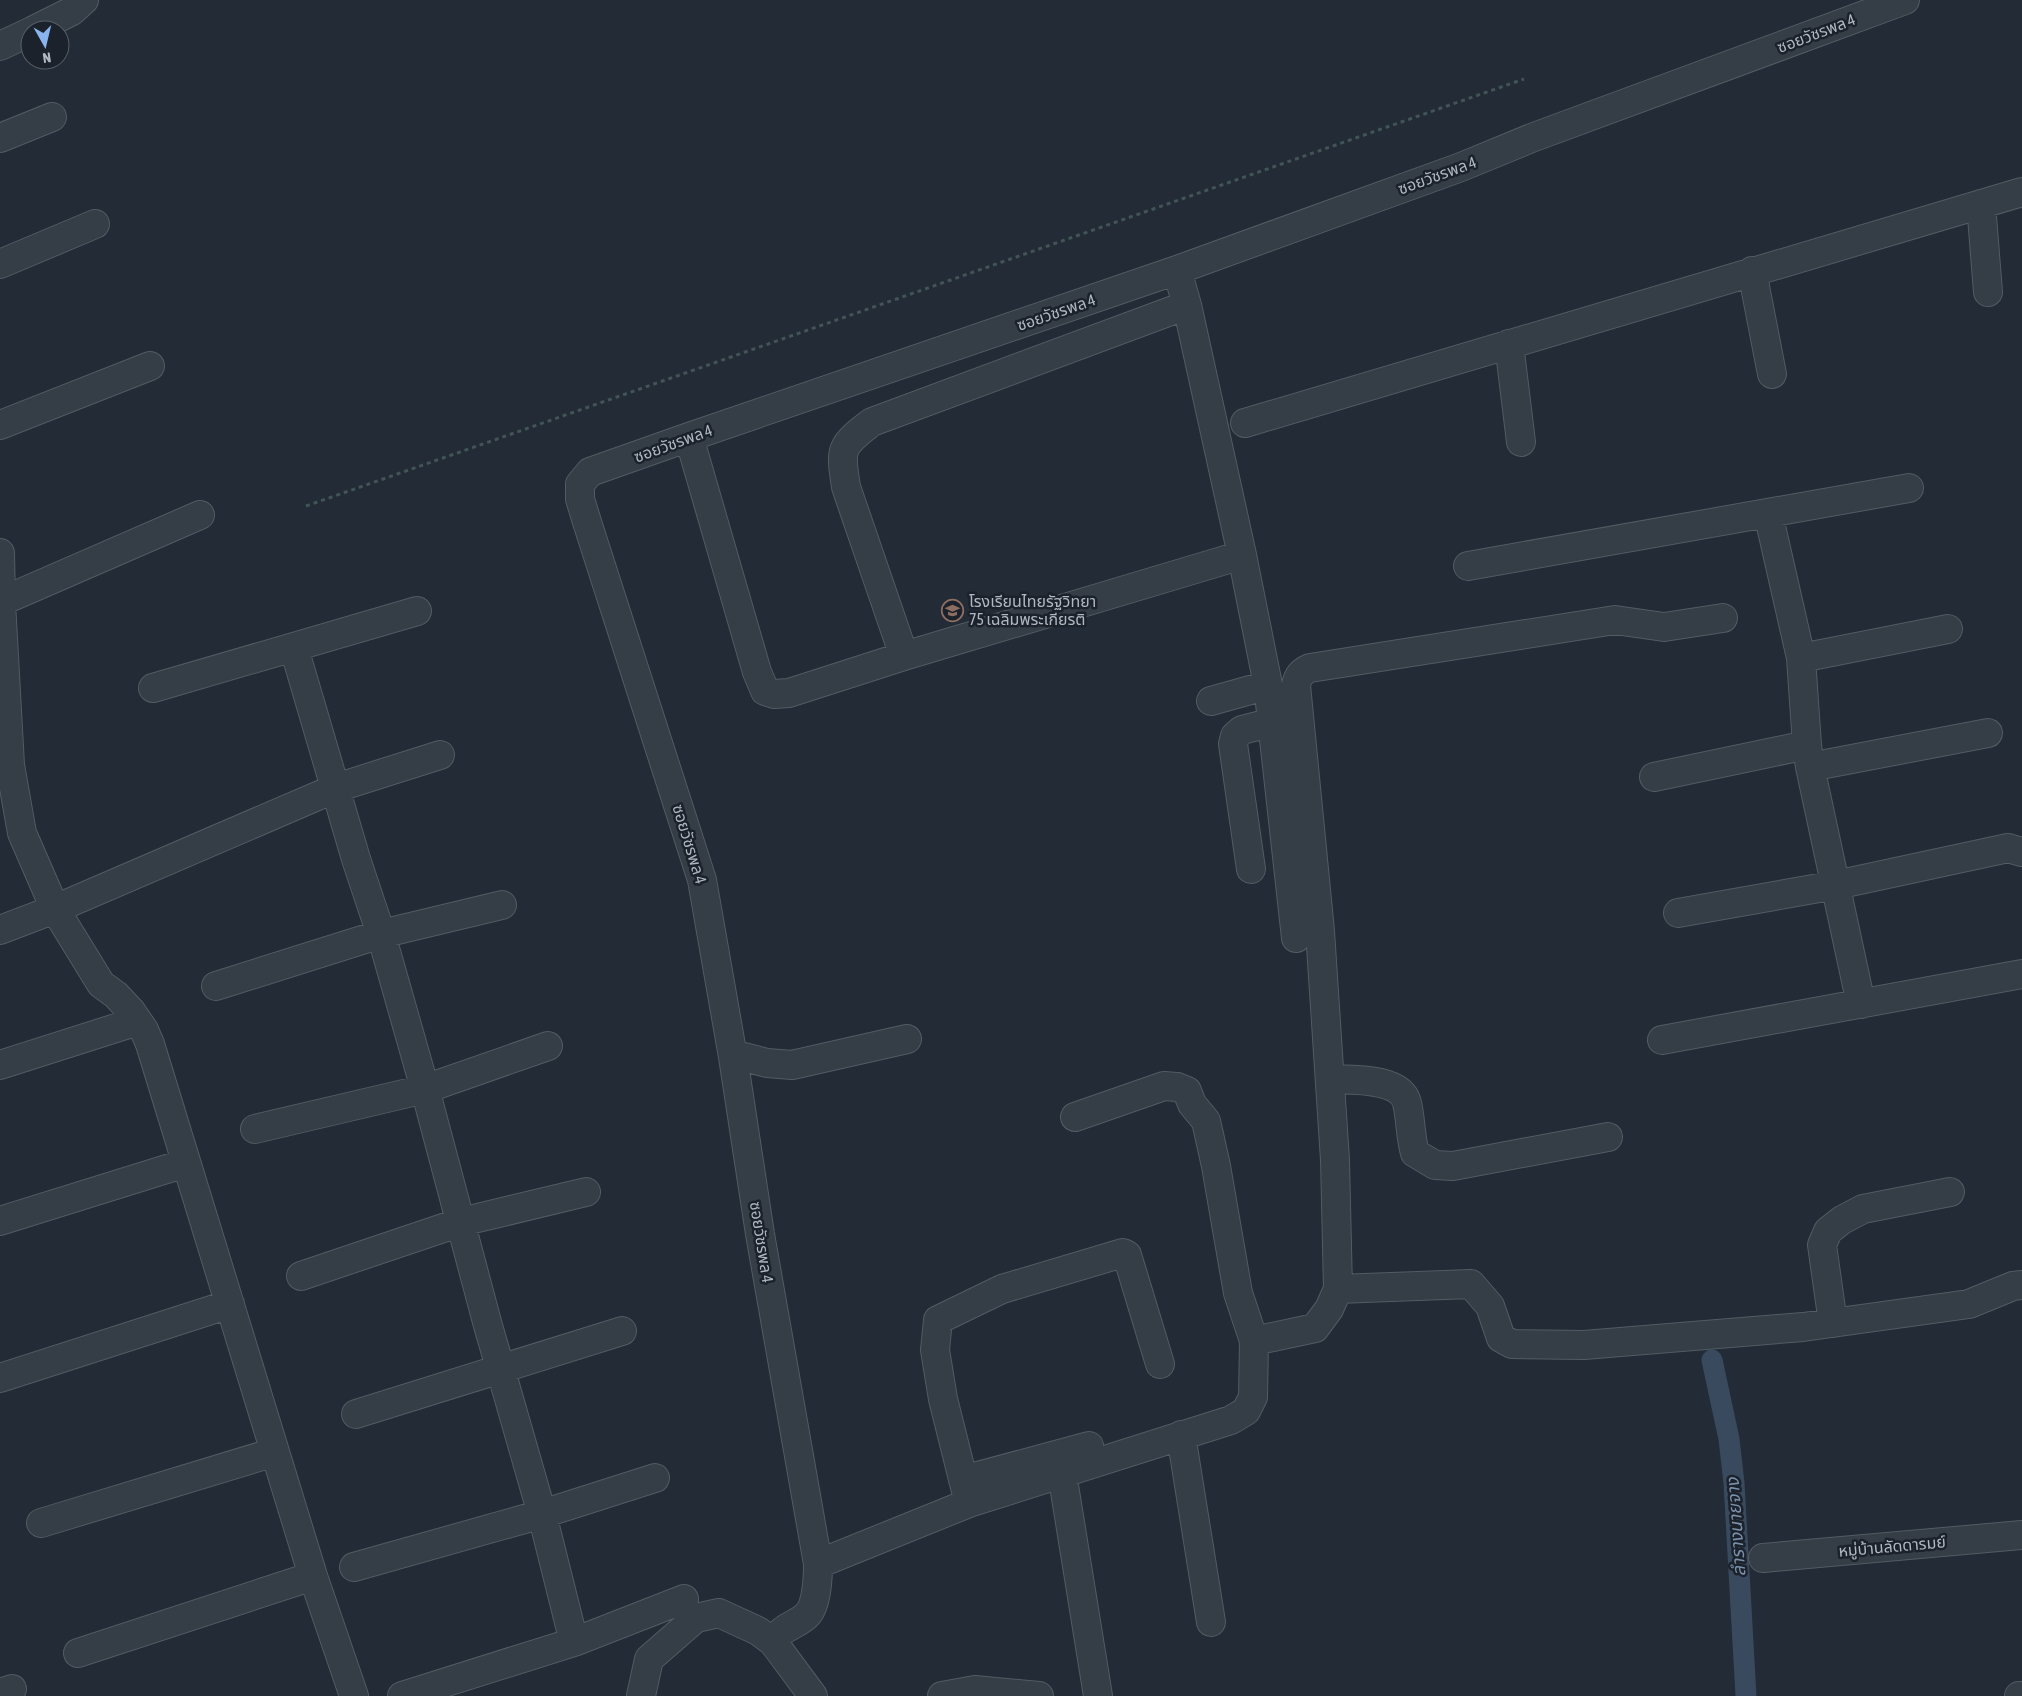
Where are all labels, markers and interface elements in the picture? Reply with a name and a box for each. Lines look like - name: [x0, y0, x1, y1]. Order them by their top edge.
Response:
- street label: ซอยวัชรพล 4: [1774, 10, 1858, 56]
- north arrow: [20, 20, 70, 70]
- text: N: [42, 49, 52, 66]
- street label: ซอยวัชรพล 4: [1395, 153, 1479, 197]
- street label: ซอยวัชรพล 4: [1014, 290, 1098, 334]
- street label: ซอยวัชรพล 4: [631, 421, 715, 465]
- place label: โรงเรียนไทยรัฐวิทยา 75 เฉลิมพระเกียรติ: [969, 592, 1096, 628]
- school or university icon: โรงเรียนไทยรัฐวิทยา 75 เฉลิมพระเกียรติ: [941, 598, 965, 622]
- street label: ซอยวัชรพล 4: [669, 802, 711, 886]
- street label: ซอยวัชรพล 4: [747, 1200, 777, 1284]
- water label: ลำรางนายจาง: [1721, 1476, 1749, 1577]
- street label: หมู่บ้านลัดดารมย์: [1838, 1532, 1947, 1561]

